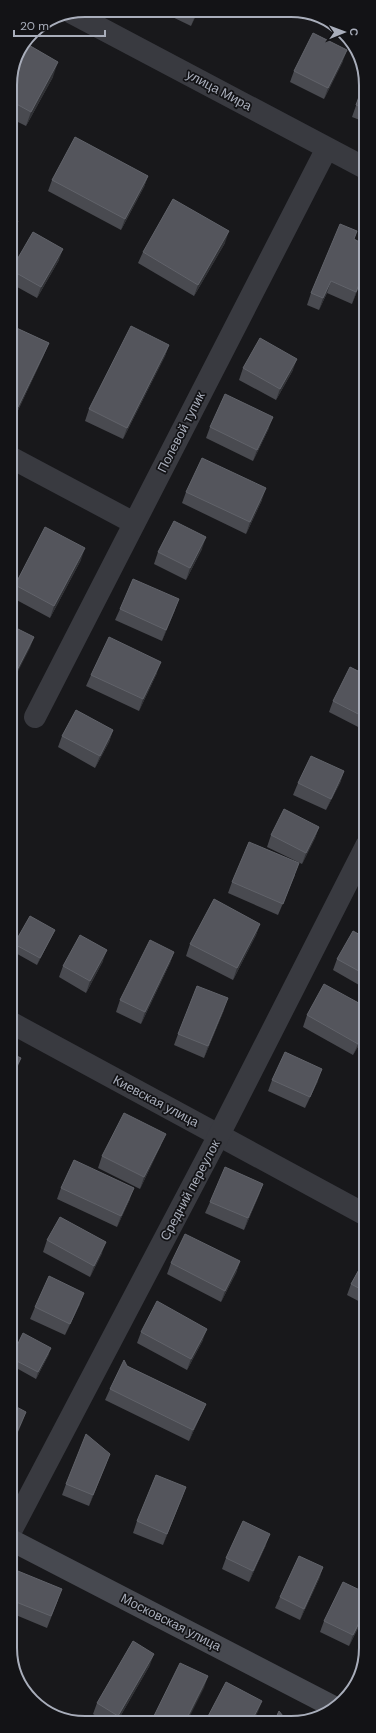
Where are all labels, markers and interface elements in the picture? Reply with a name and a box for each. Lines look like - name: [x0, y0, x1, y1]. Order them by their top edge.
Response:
- scale bar: [14, 12, 105, 38]
- north arrow: [324, 12, 364, 52]
- text: 20 m: [20, 18, 49, 34]
- text: С: [347, 28, 361, 36]
- street label: улица Мира: [183, 66, 255, 115]
- street label: Полевой тупик: [153, 388, 209, 475]
- street label: Киевская улица: [110, 1071, 203, 1131]
- street label: Средний переулок: [156, 1136, 224, 1243]
- street label: Московская улица: [118, 1589, 225, 1655]

